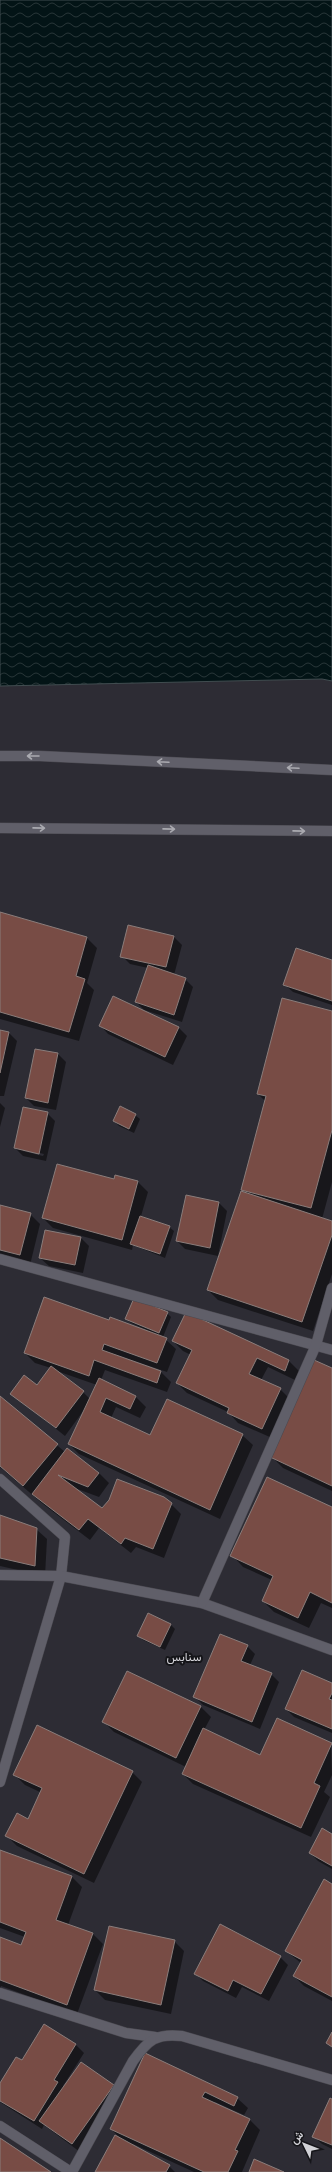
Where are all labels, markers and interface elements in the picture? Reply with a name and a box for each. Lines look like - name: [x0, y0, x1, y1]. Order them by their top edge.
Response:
- one-way arrow: [27, 752, 40, 760]
- one-way arrow: [157, 758, 170, 765]
- one-way arrow: [287, 764, 300, 771]
- one-way arrow: [32, 824, 45, 832]
- one-way arrow: [162, 825, 175, 833]
- one-way arrow: [292, 827, 305, 835]
- district label: سنابس: [166, 1650, 202, 1665]
- north arrow: [284, 2124, 324, 2164]
- text: ش: [288, 2128, 306, 2147]

